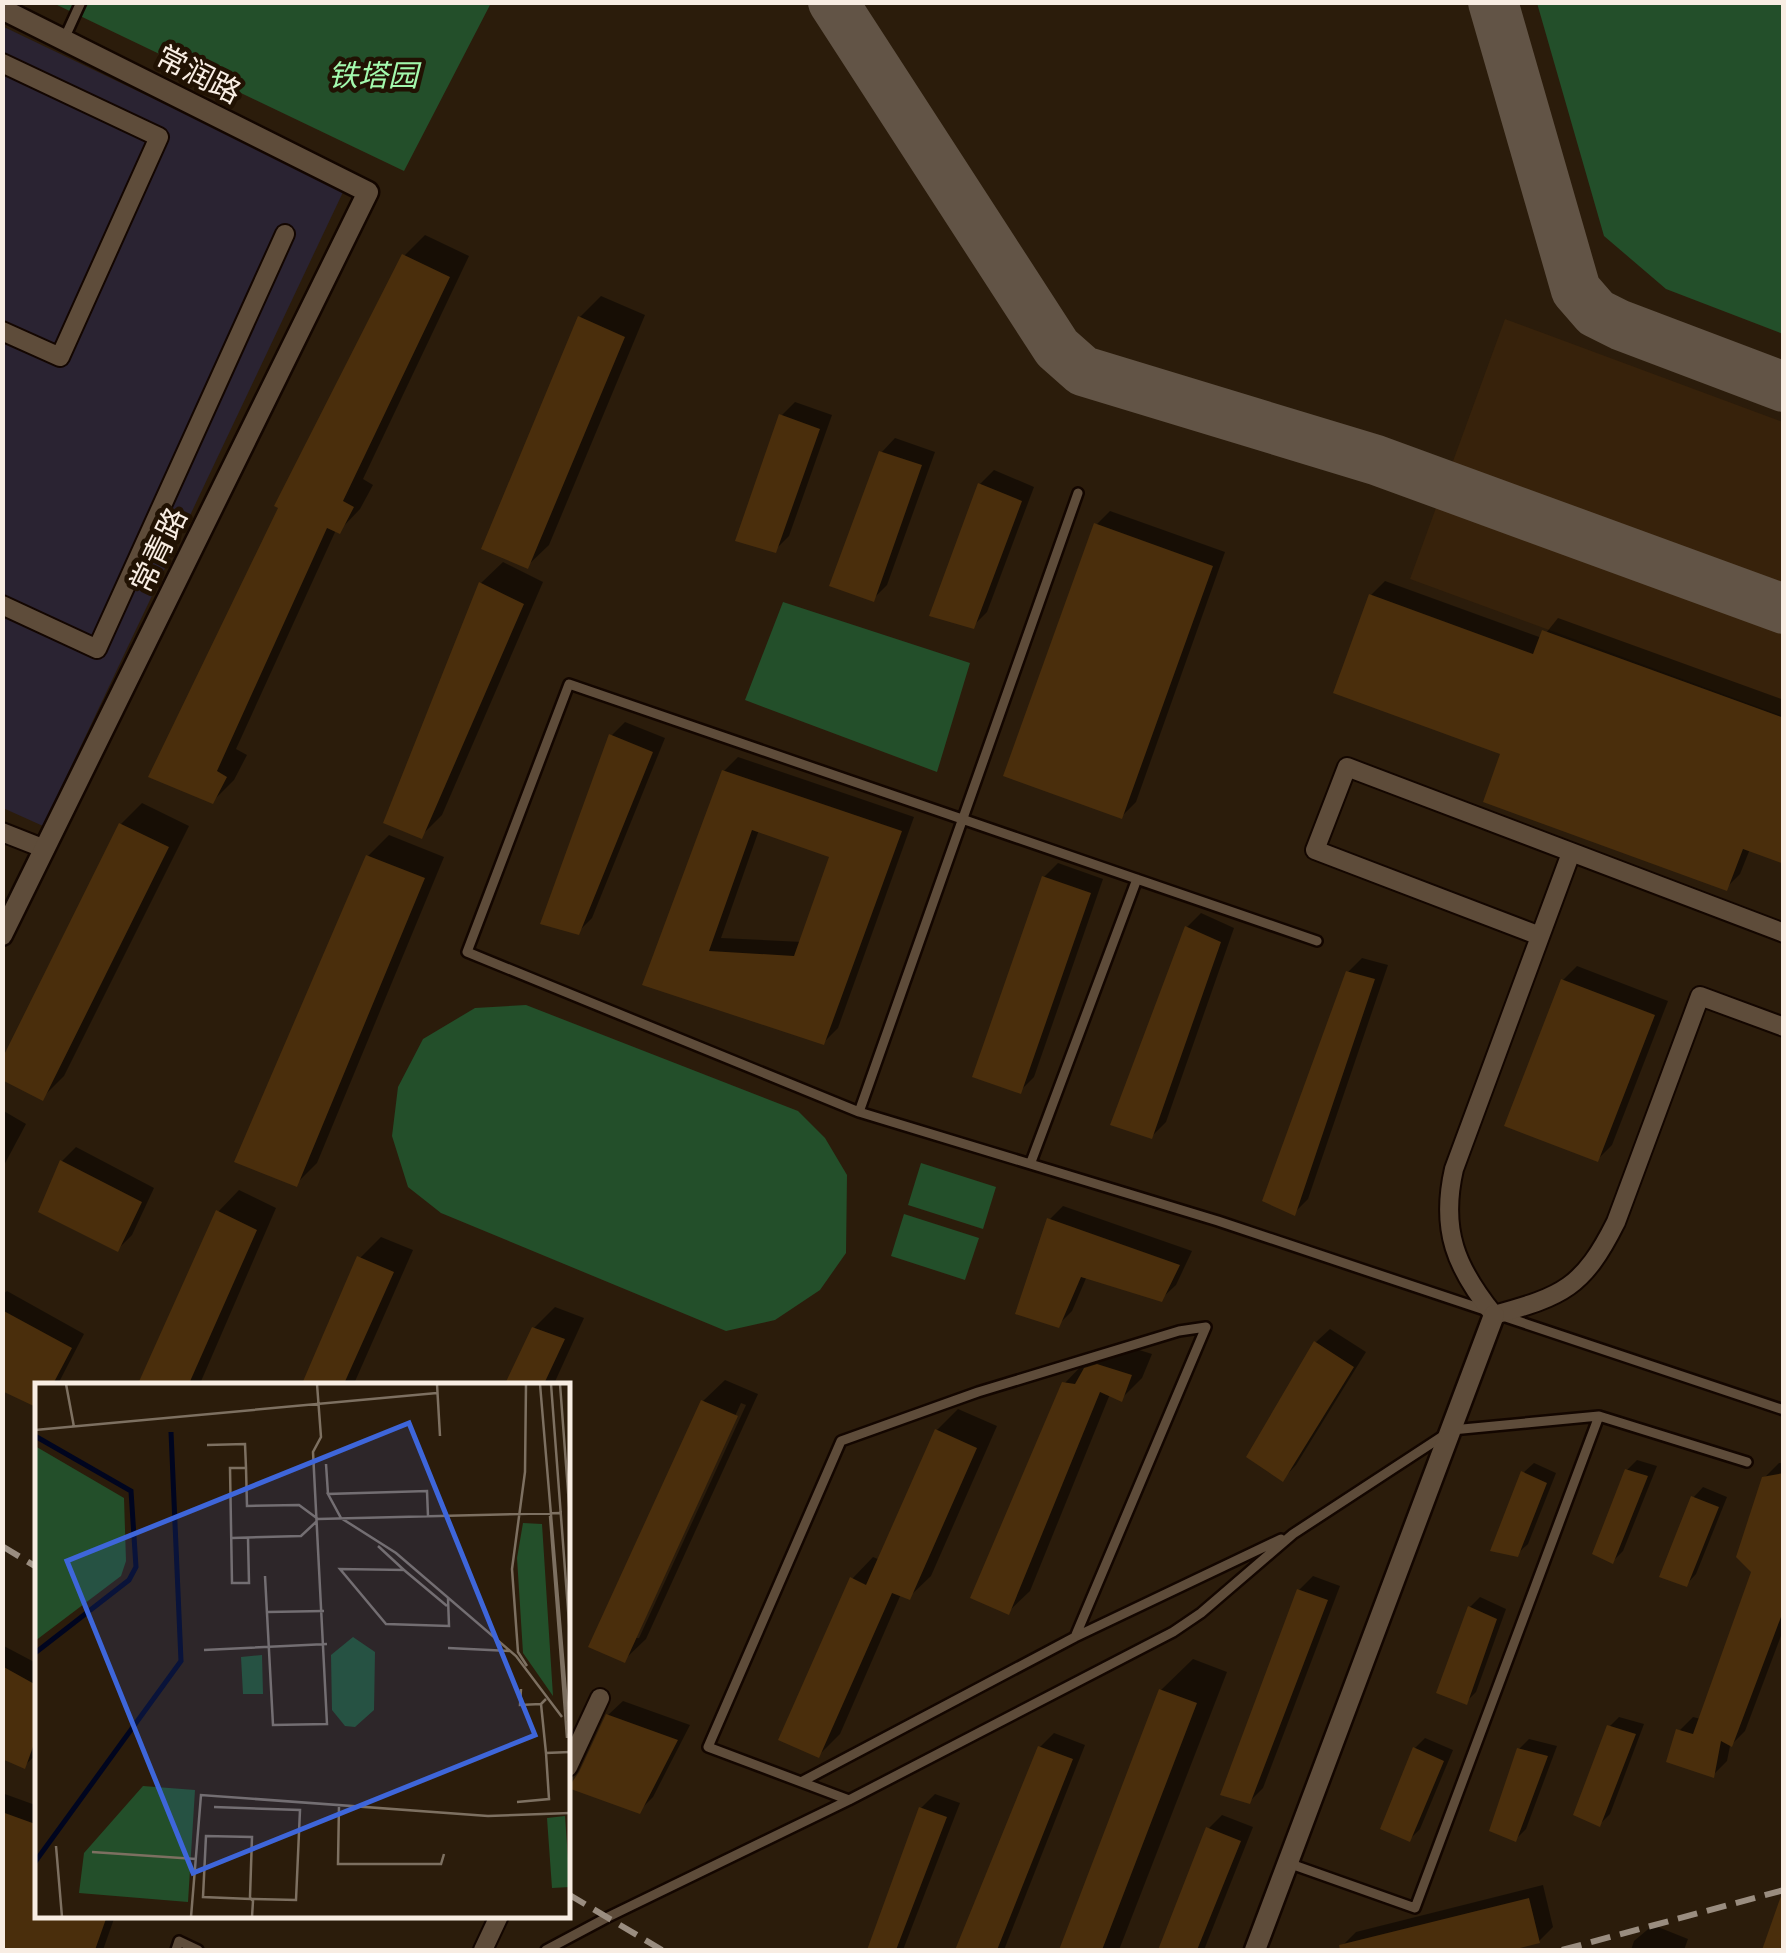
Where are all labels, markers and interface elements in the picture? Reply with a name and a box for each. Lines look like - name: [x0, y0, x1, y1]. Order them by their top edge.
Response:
- street label: 常润路: [150, 37, 248, 111]
- park label: 铁塔园: [328, 56, 422, 94]
- street label: 常青路: [121, 501, 195, 599]
- inset map: [35, 1383, 570, 1918]

